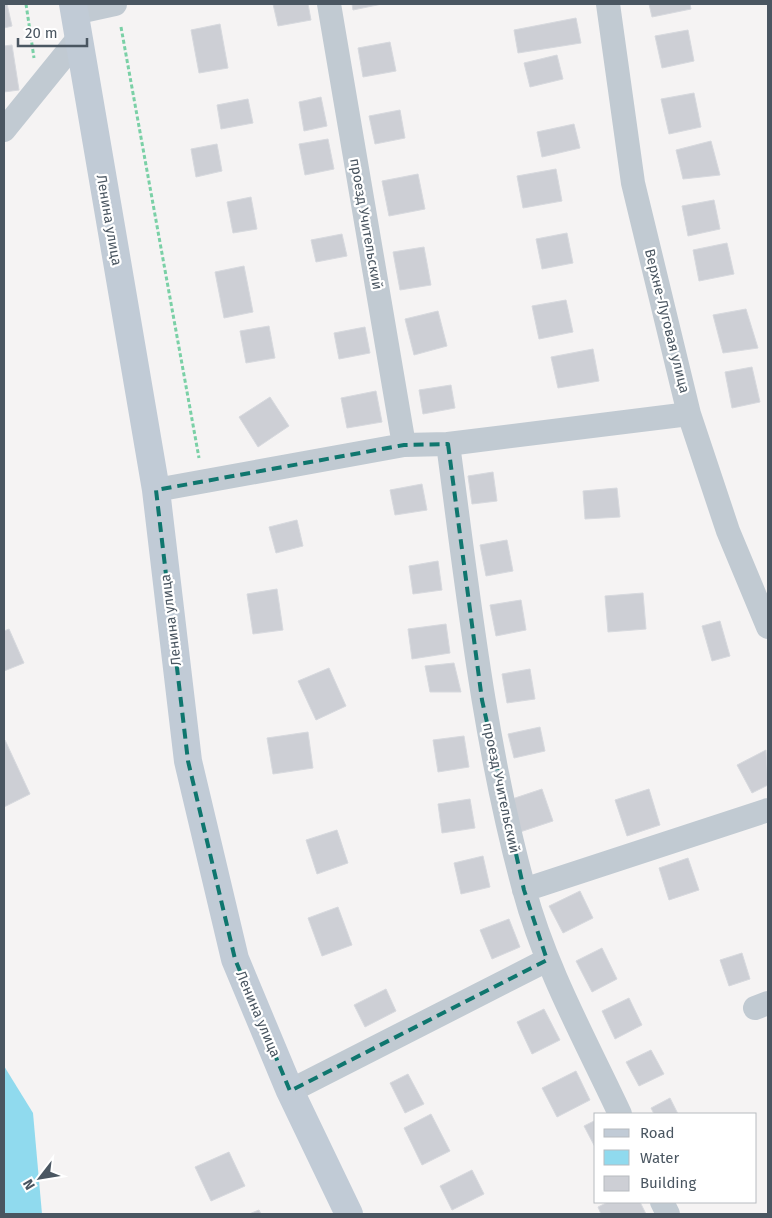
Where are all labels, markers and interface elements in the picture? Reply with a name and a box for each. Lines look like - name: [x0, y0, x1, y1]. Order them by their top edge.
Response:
- scale bar: [18, 15, 86, 47]
- text: 20 m: [25, 24, 58, 42]
- street label: проезд Учительский: [346, 157, 386, 291]
- street label: Ленина улица: [93, 173, 125, 267]
- street label: Верхне-Луговая улица: [641, 247, 693, 395]
- street label: Ленина улица: [157, 573, 185, 667]
- street label: проезд Учительский: [479, 721, 523, 855]
- street label: Ленина улица: [232, 968, 284, 1060]
- legend: [594, 1113, 757, 1203]
- text: Road: [640, 1124, 675, 1142]
- text: Water: [640, 1149, 679, 1167]
- north arrow: [15, 1153, 65, 1203]
- text: Building: [640, 1174, 696, 1192]
- text: N: [20, 1176, 39, 1193]

